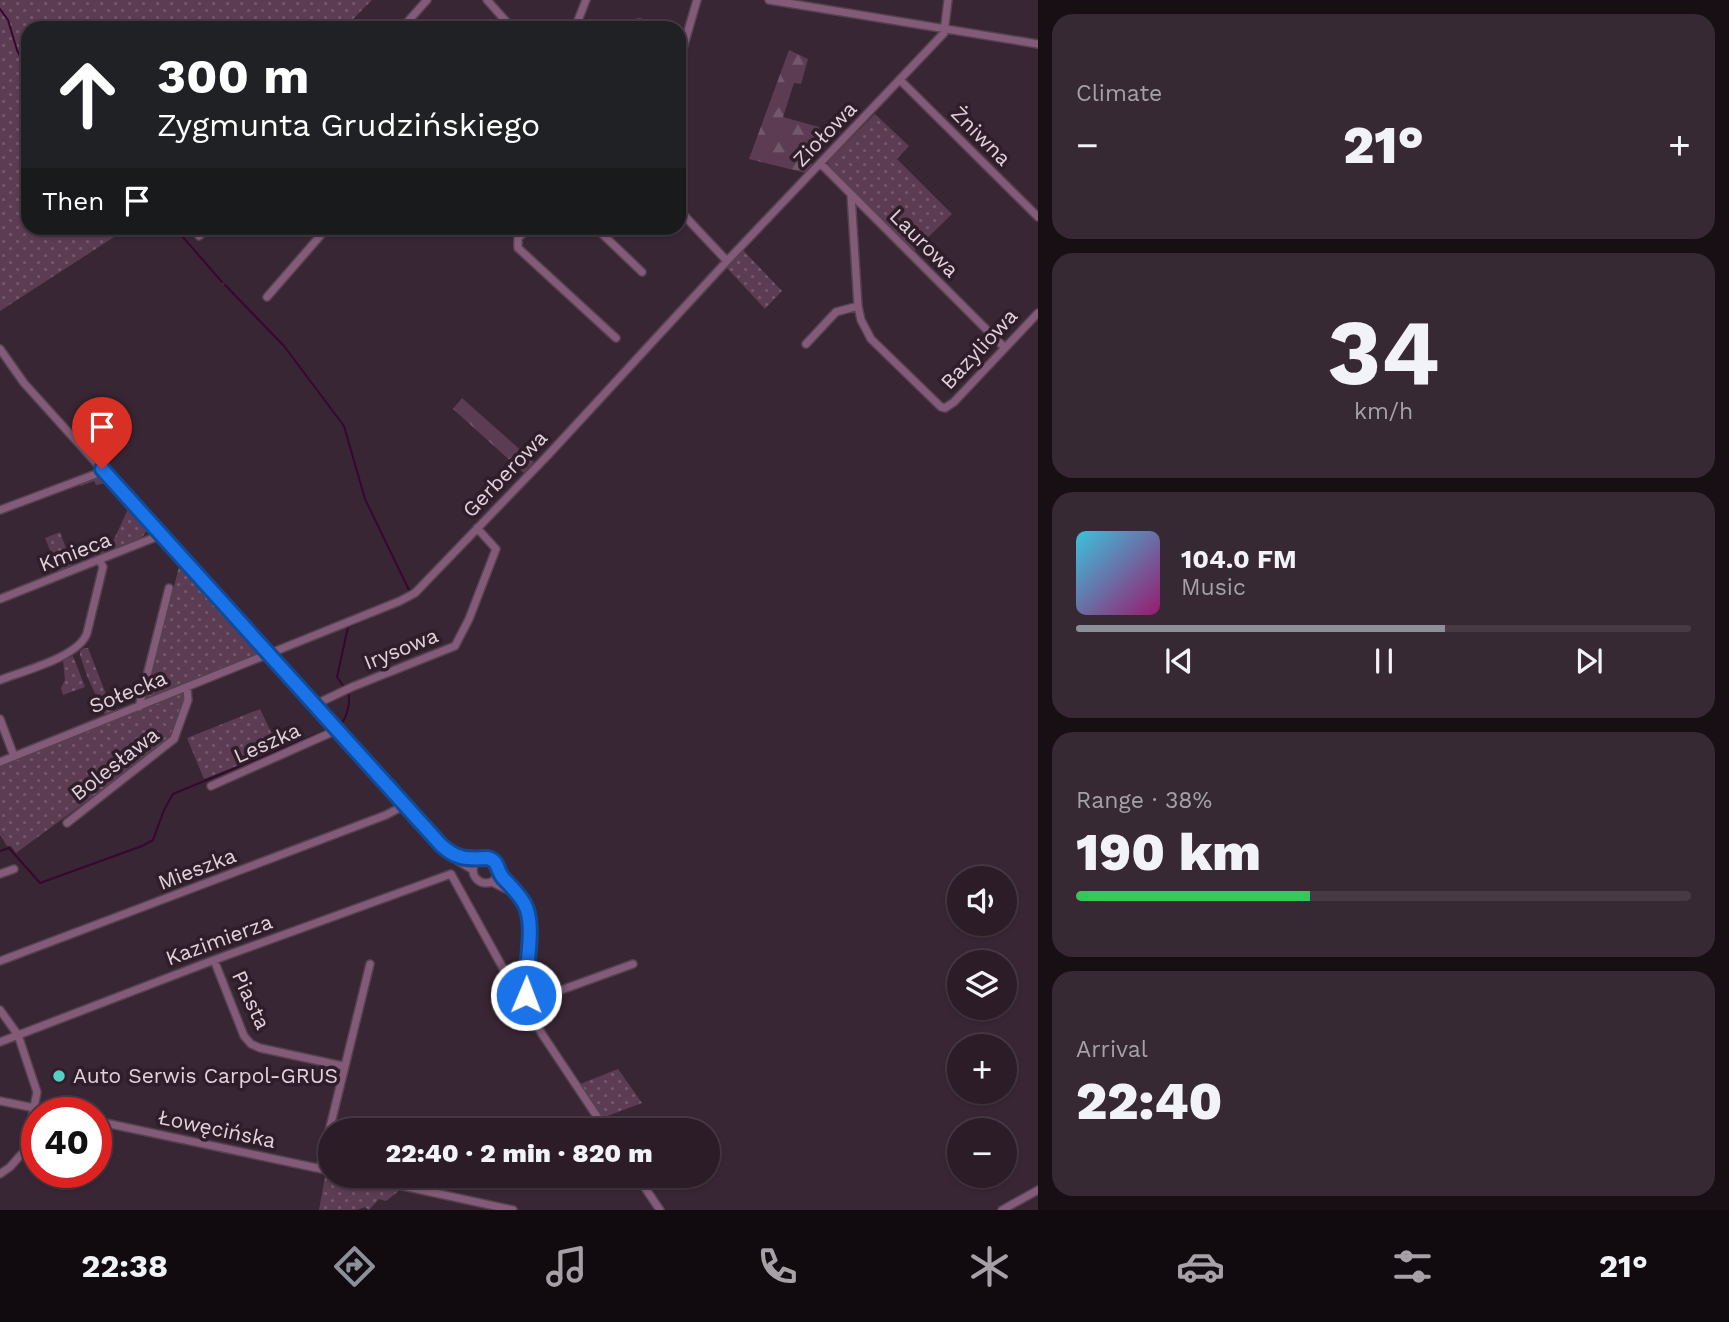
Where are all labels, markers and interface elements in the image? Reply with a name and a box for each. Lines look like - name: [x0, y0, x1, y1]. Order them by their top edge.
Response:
- text: 300 m: [157, 47, 309, 105]
- icon: ahead: [42, 49, 133, 140]
- text: Climate: [1076, 80, 1162, 107]
- street label: Ziołowa: [788, 96, 862, 171]
- street label: Żniwna: [946, 101, 1016, 171]
- text: Zygmunta Grudzińskiego: [157, 106, 540, 144]
- text: 21°: [1343, 115, 1424, 176]
- text: −: [1076, 123, 1099, 167]
- text: +: [1668, 123, 1691, 167]
- icon: arrive: [118, 182, 156, 220]
- text: Then: [42, 186, 104, 216]
- street label: Laurowa: [885, 203, 964, 282]
- text: 34: [1327, 299, 1440, 406]
- street label: Bazyliowa: [935, 303, 1022, 394]
- pin: [72, 397, 132, 469]
- text: km/h: [1354, 398, 1413, 425]
- icon: arrive: [83, 408, 121, 446]
- street label: Gerberowa: [457, 425, 552, 522]
- street label: Kmieca: [35, 526, 114, 577]
- text: 104.0 FM: [1181, 544, 1297, 574]
- text: Music: [1181, 574, 1246, 601]
- street label: Irysowa: [360, 622, 442, 675]
- icon: previous: [1160, 642, 1198, 680]
- icon: pause: [1365, 642, 1403, 680]
- icon: next: [1570, 642, 1608, 680]
- street label: Sołecka: [85, 665, 170, 718]
- street label: Leszka: [230, 717, 304, 768]
- street label: Bolesława: [66, 721, 164, 806]
- text: Range · 38%: [1076, 787, 1212, 814]
- text: 190 km: [1076, 822, 1261, 883]
- street label: Mieszka: [154, 842, 239, 895]
- map controls: [947, 866, 1017, 1188]
- button: sound: [947, 866, 1017, 936]
- street label: Kazimierza: [162, 909, 276, 970]
- button: layers: [947, 950, 1017, 1020]
- position arrow: [489, 958, 563, 1032]
- street label: Piasta: [227, 966, 276, 1033]
- button: +: [947, 1034, 1017, 1104]
- text: Arrival: [1076, 1036, 1148, 1063]
- place label: Auto Serwis Carpol-GRUS: [73, 1063, 338, 1088]
- marker: Auto Serwis Carpol-GRUS: [51, 1068, 67, 1084]
- text: 22:40: [1076, 1071, 1222, 1132]
- speed limit sign: 40: [21, 1097, 112, 1188]
- street label: Łowęcińska: [156, 1104, 278, 1153]
- button: −: [947, 1118, 1017, 1188]
- text: 22:40 · 2 min · 820 m: [385, 1138, 653, 1168]
- icon: directions: [330, 1242, 379, 1291]
- icon: music: [542, 1242, 591, 1291]
- icon: phone: [753, 1242, 802, 1291]
- icon: climate: [965, 1242, 1014, 1291]
- icon: car: [1176, 1242, 1225, 1291]
- icon: filters: [1388, 1242, 1437, 1291]
- text: 22:38: [81, 1247, 168, 1285]
- text: 21°: [1599, 1247, 1648, 1285]

